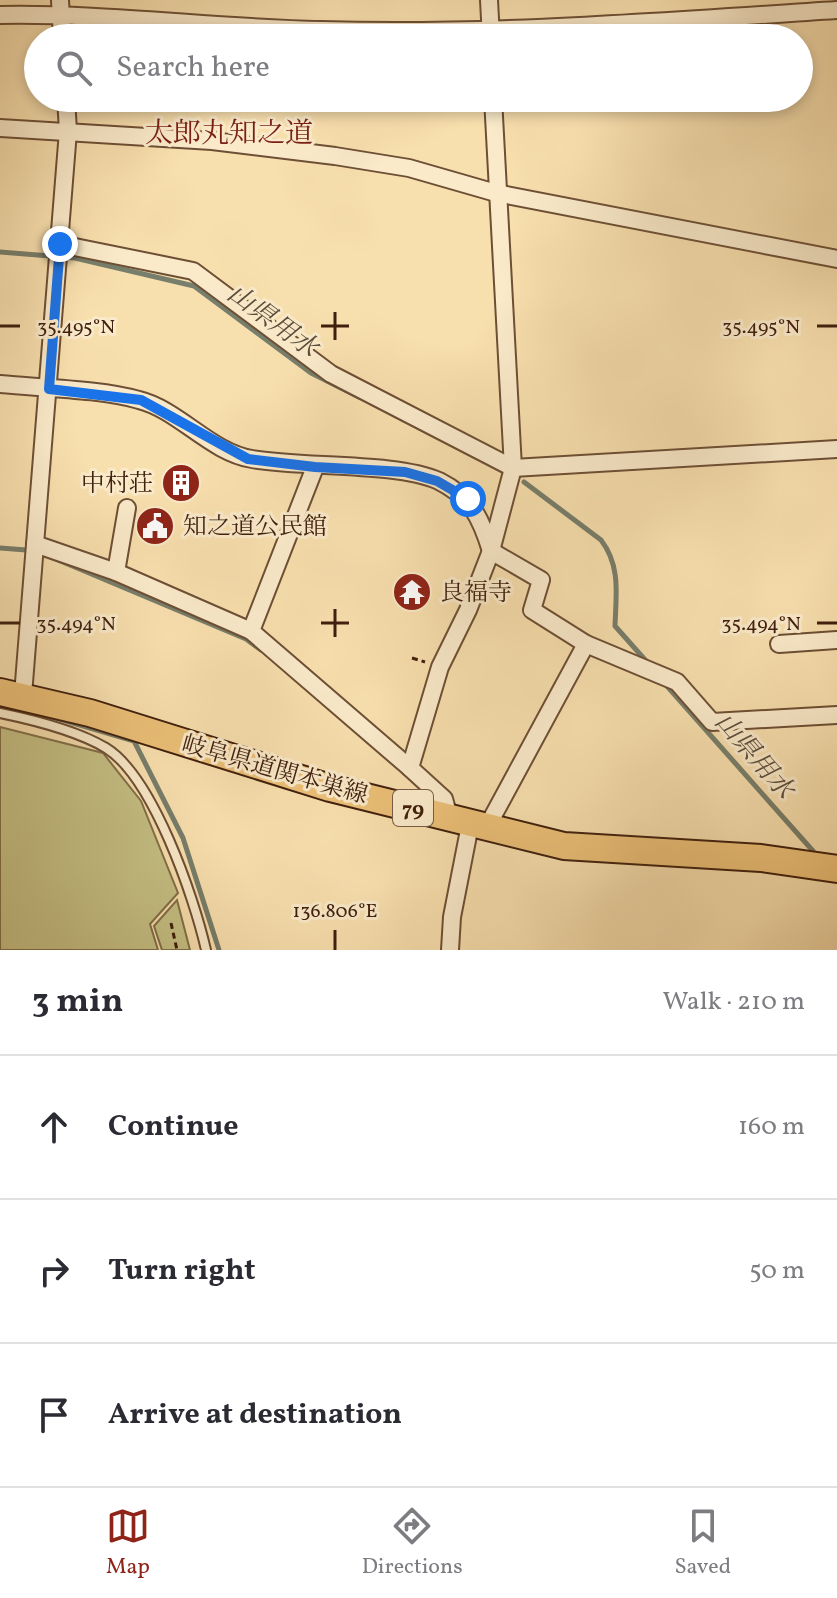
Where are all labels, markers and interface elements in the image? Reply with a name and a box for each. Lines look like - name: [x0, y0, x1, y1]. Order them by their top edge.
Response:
- search box: [24, 24, 813, 112]
- icon: search: [52, 46, 96, 90]
- text: Search here: [116, 47, 270, 89]
- district label: 太郎丸知之道: [145, 115, 313, 154]
- route end: [42, 226, 78, 262]
- water label: 山県用水: [219, 276, 327, 369]
- text: 35.495°N: [37, 314, 115, 342]
- text: 35.495°N: [722, 314, 800, 342]
- building icon: 中村荘: [160, 462, 202, 504]
- place label: 中村荘: [81, 468, 153, 502]
- route start: [450, 481, 486, 517]
- public building icon: 知之道公民館: [134, 505, 176, 547]
- place label: 知之道公民館: [183, 511, 327, 545]
- temple icon: 良福寺: [391, 571, 433, 613]
- place label: 良福寺: [440, 577, 512, 611]
- text: 35.494°N: [36, 611, 116, 639]
- text: 35.494°N: [721, 611, 801, 639]
- water label: 山県用水: [706, 705, 803, 810]
- street label: 岐阜県道関本巣線: [177, 728, 371, 814]
- road number: 79: [393, 790, 433, 826]
- text: 136.806°E: [293, 898, 377, 926]
- text: 3 min: [32, 979, 123, 1026]
- text: Walk · 210 m: [662, 984, 805, 1020]
- icon: ahead: [32, 1105, 76, 1149]
- text: Continue: [108, 1106, 239, 1148]
- text: 160 m: [738, 1109, 805, 1145]
- icon: right: [32, 1249, 76, 1293]
- text: Turn right: [108, 1250, 256, 1292]
- text: 50 m: [749, 1253, 805, 1289]
- icon: arrive: [32, 1393, 76, 1437]
- text: Arrive at destination: [108, 1394, 402, 1436]
- tab: Map: [106, 1504, 150, 1583]
- tab: Directions: [362, 1504, 463, 1583]
- tab: Saved: [674, 1504, 731, 1583]

